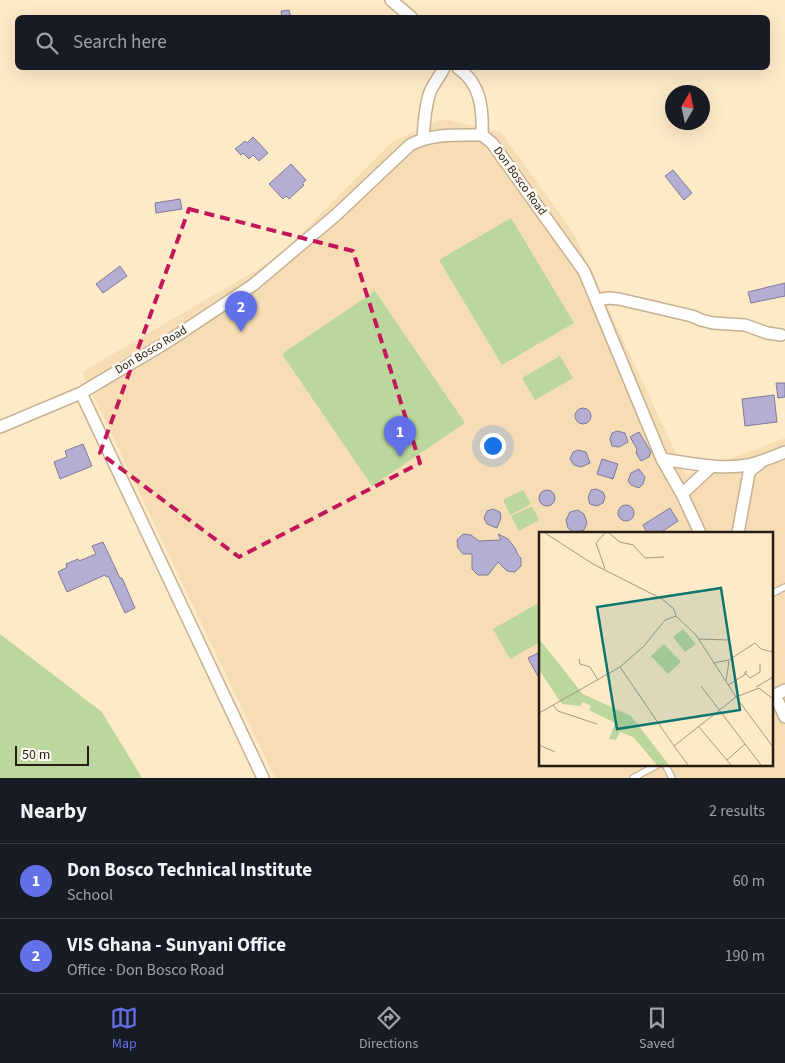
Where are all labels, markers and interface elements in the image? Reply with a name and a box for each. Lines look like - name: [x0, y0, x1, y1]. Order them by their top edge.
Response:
- search box: [15, 15, 770, 70]
- icon: search: [33, 29, 61, 57]
- text: Search here: [73, 29, 167, 56]
- north arrow: [665, 85, 710, 130]
- street label: Don Bosco Road: [489, 143, 551, 219]
- pin: 2: [225, 291, 257, 332]
- street label: Don Bosco Road: [112, 322, 190, 378]
- pin: 1: [384, 416, 416, 457]
- your location: [480, 433, 506, 459]
- inset map: [539, 532, 772, 766]
- scale bar: [15, 743, 89, 766]
- text: 50 m: [22, 745, 50, 765]
- text: Nearby: [20, 796, 87, 826]
- text: 2 results: [709, 800, 765, 822]
- text: Don Bosco Technical Institute: [67, 857, 312, 884]
- text: 1: [32, 870, 40, 892]
- text: 60 m: [733, 870, 765, 892]
- text: School: [67, 884, 113, 906]
- text: VIS Ghana - Sunyani Office: [67, 932, 286, 959]
- text: 2: [32, 945, 40, 967]
- text: 190 m: [725, 945, 765, 967]
- text: Office · Don Bosco Road: [67, 959, 224, 981]
- tab: Map: [110, 1004, 138, 1054]
- tab: Directions: [359, 1004, 418, 1054]
- tab: Saved: [639, 1004, 675, 1054]

